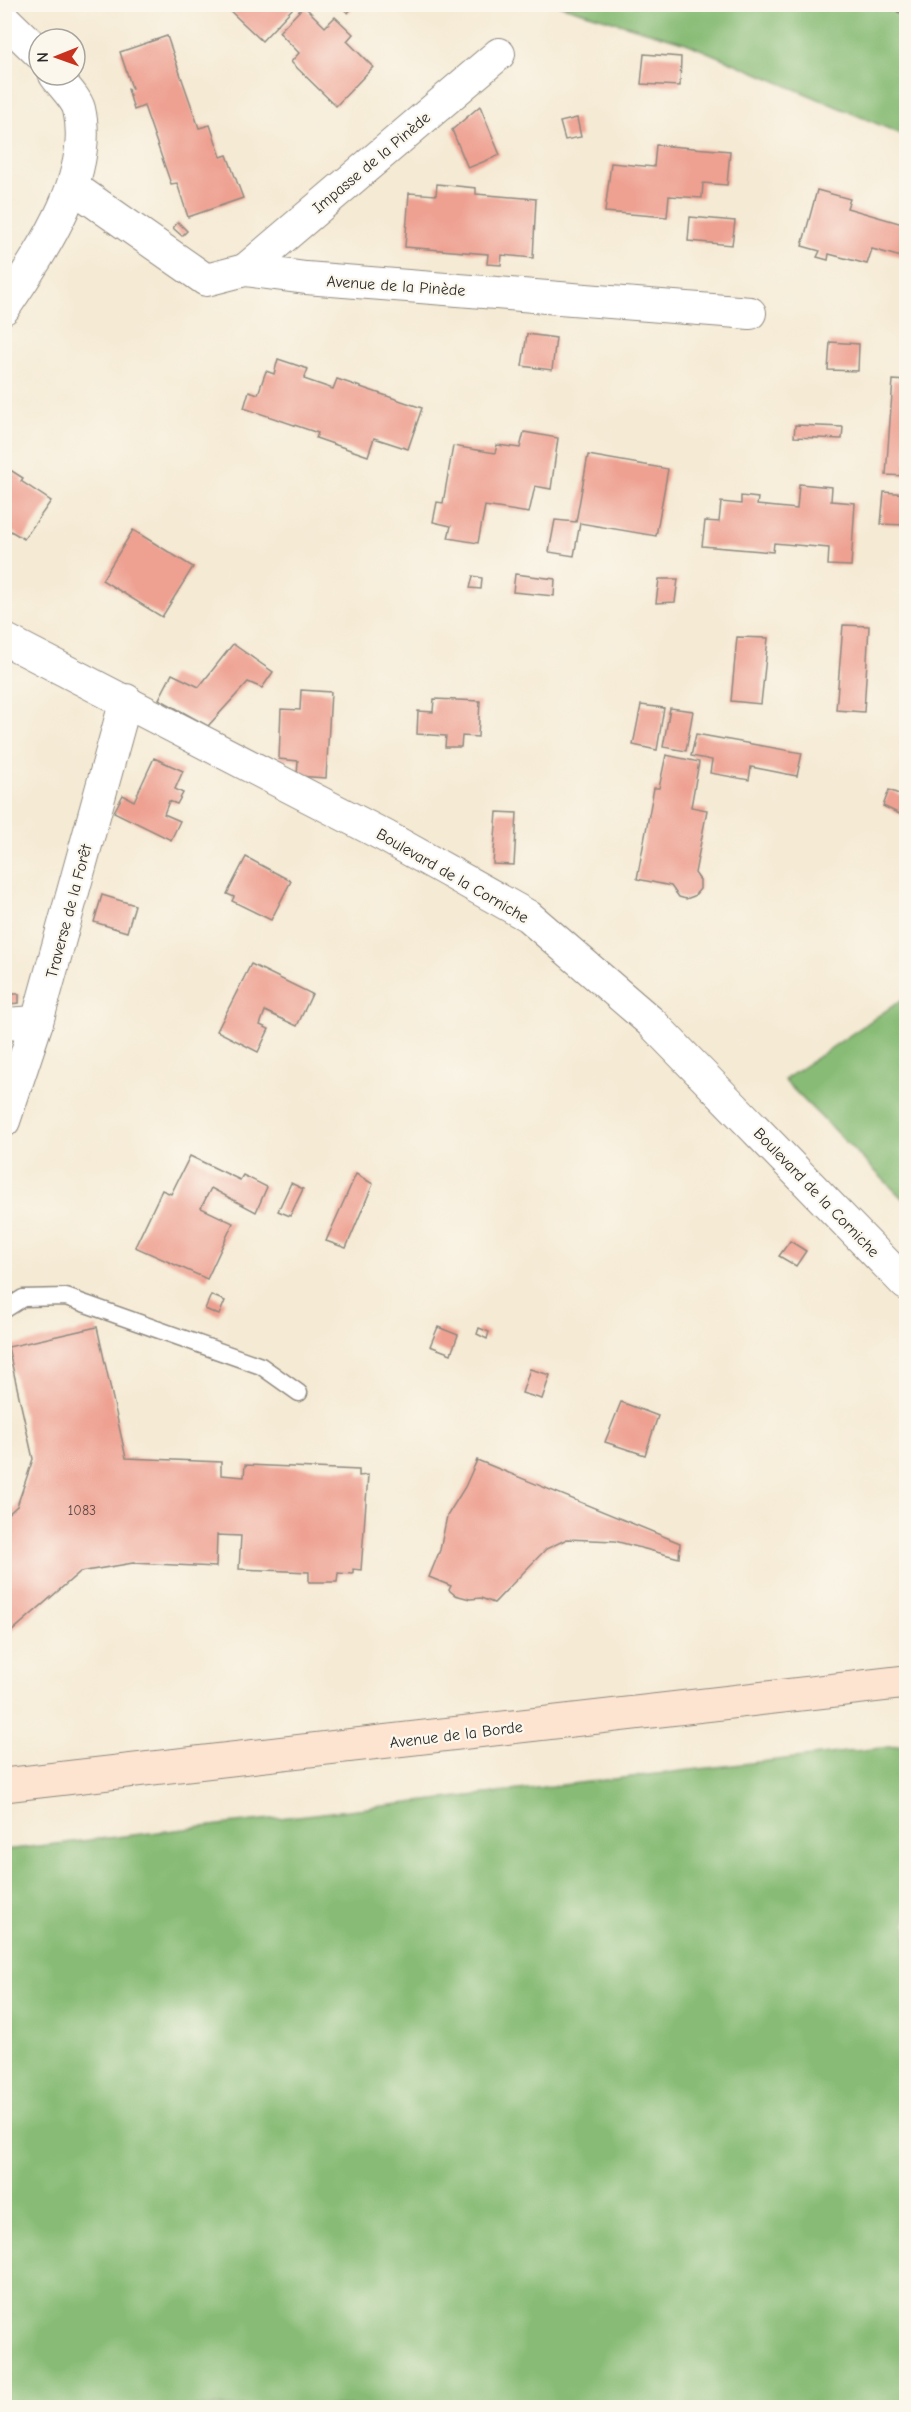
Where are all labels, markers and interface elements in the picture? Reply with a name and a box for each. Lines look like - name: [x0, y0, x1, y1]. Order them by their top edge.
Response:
- north arrow: [27, 27, 87, 87]
- text: N: [34, 52, 52, 63]
- street label: Impasse de la Pinède: [309, 108, 434, 217]
- street label: Avenue de la Pinède: [326, 272, 466, 300]
- street label: Boulevard de la Corniche: [373, 825, 532, 927]
- street label: Traverse de la Forêt: [42, 842, 96, 980]
- street label: Boulevard de la Corniche: [750, 1124, 883, 1261]
- house number: 1083: [68, 1502, 96, 1519]
- street label: Avenue de la Borde: [389, 1718, 524, 1752]

